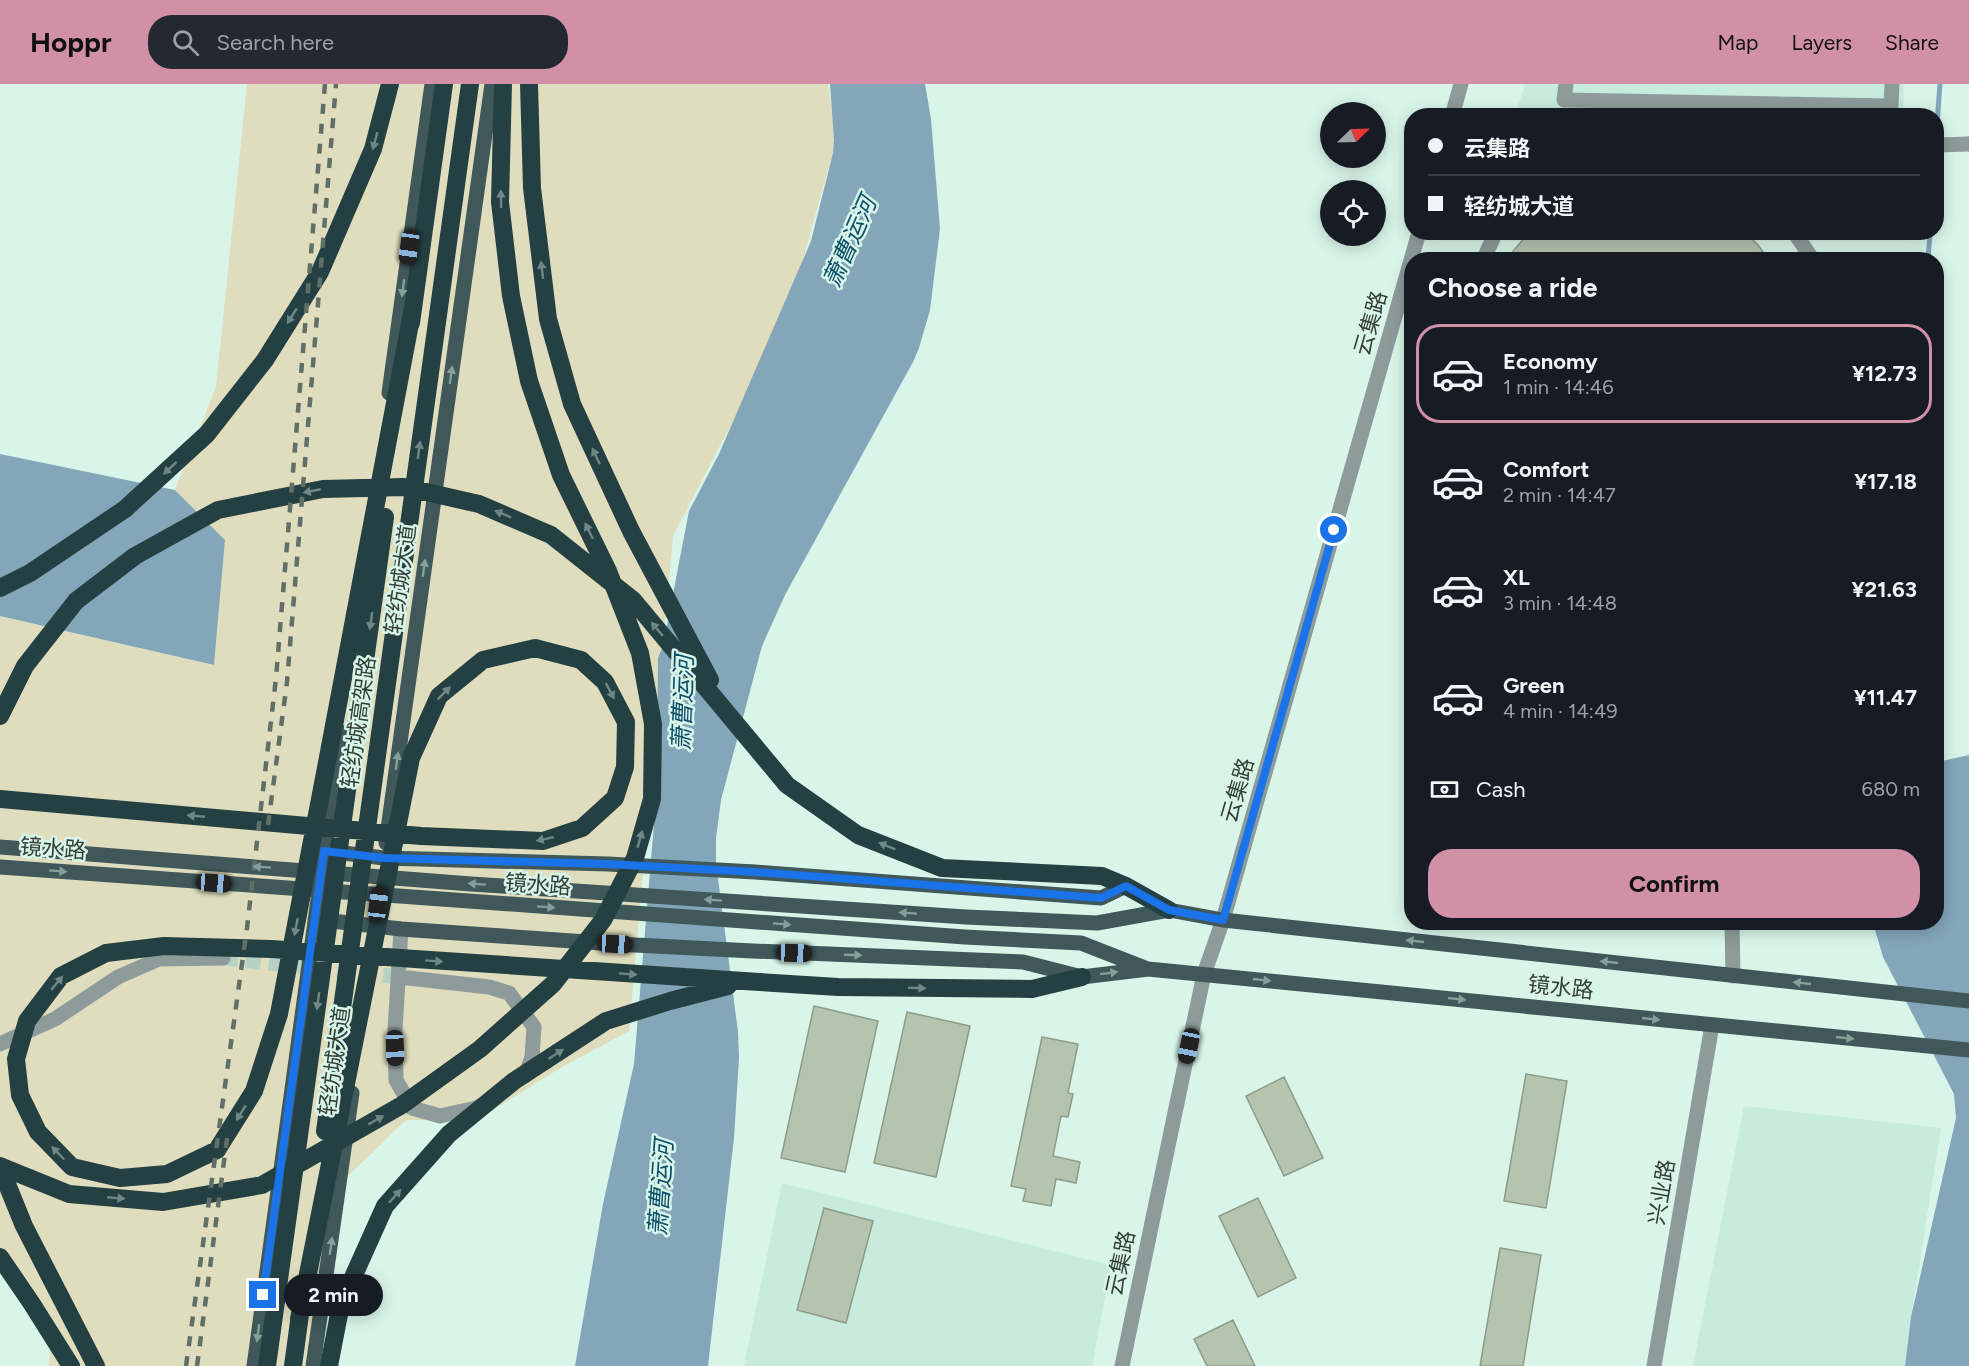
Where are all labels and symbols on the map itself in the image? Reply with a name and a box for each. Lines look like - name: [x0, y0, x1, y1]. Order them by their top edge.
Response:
- north arrow: [1320, 102, 1386, 168]
- one-way arrow: [370, 132, 379, 150]
- water label: 萧曹运河: [817, 188, 884, 292]
- one-way arrow: [496, 189, 506, 208]
- car: [398, 228, 420, 266]
- one-way arrow: [537, 260, 547, 279]
- one-way arrow: [399, 278, 408, 297]
- street label: 云集路: [1348, 288, 1393, 359]
- one-way arrow: [287, 308, 298, 324]
- one-way arrow: [446, 365, 456, 384]
- one-way arrow: [415, 440, 424, 459]
- one-way arrow: [591, 446, 601, 464]
- one-way arrow: [164, 460, 178, 474]
- one-way arrow: [302, 487, 321, 496]
- one-way arrow: [493, 509, 511, 519]
- route start: [1320, 516, 1347, 543]
- street label: 轻纺城大道: [379, 523, 422, 635]
- one-way arrow: [584, 523, 593, 540]
- one-way arrow: [420, 559, 429, 578]
- one-way arrow: [366, 612, 375, 631]
- one-way arrow: [651, 621, 664, 637]
- water label: 萧曹运河: [666, 651, 699, 751]
- street label: 轻纺城高架路: [336, 655, 381, 789]
- one-way arrow: [605, 683, 615, 700]
- one-way arrow: [437, 686, 451, 700]
- one-way arrow: [393, 752, 402, 771]
- street label: 云集路: [1215, 755, 1260, 826]
- one-way arrow: [186, 811, 205, 821]
- one-way arrow: [636, 830, 646, 848]
- street label: 镜水路: [19, 833, 87, 864]
- one-way arrow: [536, 835, 555, 844]
- one-way arrow: [878, 841, 896, 850]
- one-way arrow: [252, 862, 271, 872]
- one-way arrow: [49, 867, 68, 876]
- street label: 镜水路: [504, 869, 572, 900]
- car: [195, 873, 233, 893]
- one-way arrow: [467, 879, 486, 889]
- car: [367, 885, 389, 923]
- one-way arrow: [704, 895, 723, 904]
- one-way arrow: [537, 902, 556, 912]
- one-way arrow: [898, 908, 917, 917]
- one-way arrow: [291, 918, 300, 937]
- one-way arrow: [773, 919, 792, 929]
- car: [597, 934, 633, 954]
- one-way arrow: [1405, 936, 1424, 945]
- car: [776, 943, 812, 963]
- one-way arrow: [844, 951, 863, 960]
- one-way arrow: [424, 956, 443, 965]
- one-way arrow: [1599, 957, 1618, 967]
- one-way arrow: [619, 969, 638, 978]
- one-way arrow: [1100, 969, 1119, 978]
- street label: 镜水路: [1527, 971, 1595, 1004]
- one-way arrow: [1253, 975, 1272, 985]
- one-way arrow: [50, 976, 63, 991]
- one-way arrow: [1793, 978, 1812, 988]
- one-way arrow: [908, 983, 927, 992]
- one-way arrow: [313, 992, 322, 1011]
- one-way arrow: [1447, 994, 1466, 1004]
- street label: 轻纺城大道: [313, 1005, 356, 1117]
- one-way arrow: [1641, 1014, 1660, 1024]
- car: [1176, 1027, 1202, 1065]
- car: [385, 1030, 405, 1066]
- one-way arrow: [1835, 1033, 1854, 1043]
- one-way arrow: [548, 1049, 564, 1060]
- one-way arrow: [235, 1105, 246, 1121]
- one-way arrow: [368, 1115, 385, 1125]
- water label: 萧曹运河: [643, 1135, 679, 1237]
- one-way arrow: [52, 1146, 66, 1160]
- street label: 兴业路: [1642, 1157, 1681, 1227]
- one-way arrow: [388, 1189, 401, 1204]
- one-way arrow: [106, 1193, 125, 1203]
- street label: 云集路: [1100, 1228, 1141, 1298]
- one-way arrow: [326, 1236, 335, 1255]
- callout: 2 min: [284, 1274, 383, 1316]
- route end: [249, 1281, 276, 1308]
- one-way arrow: [254, 1324, 263, 1343]

